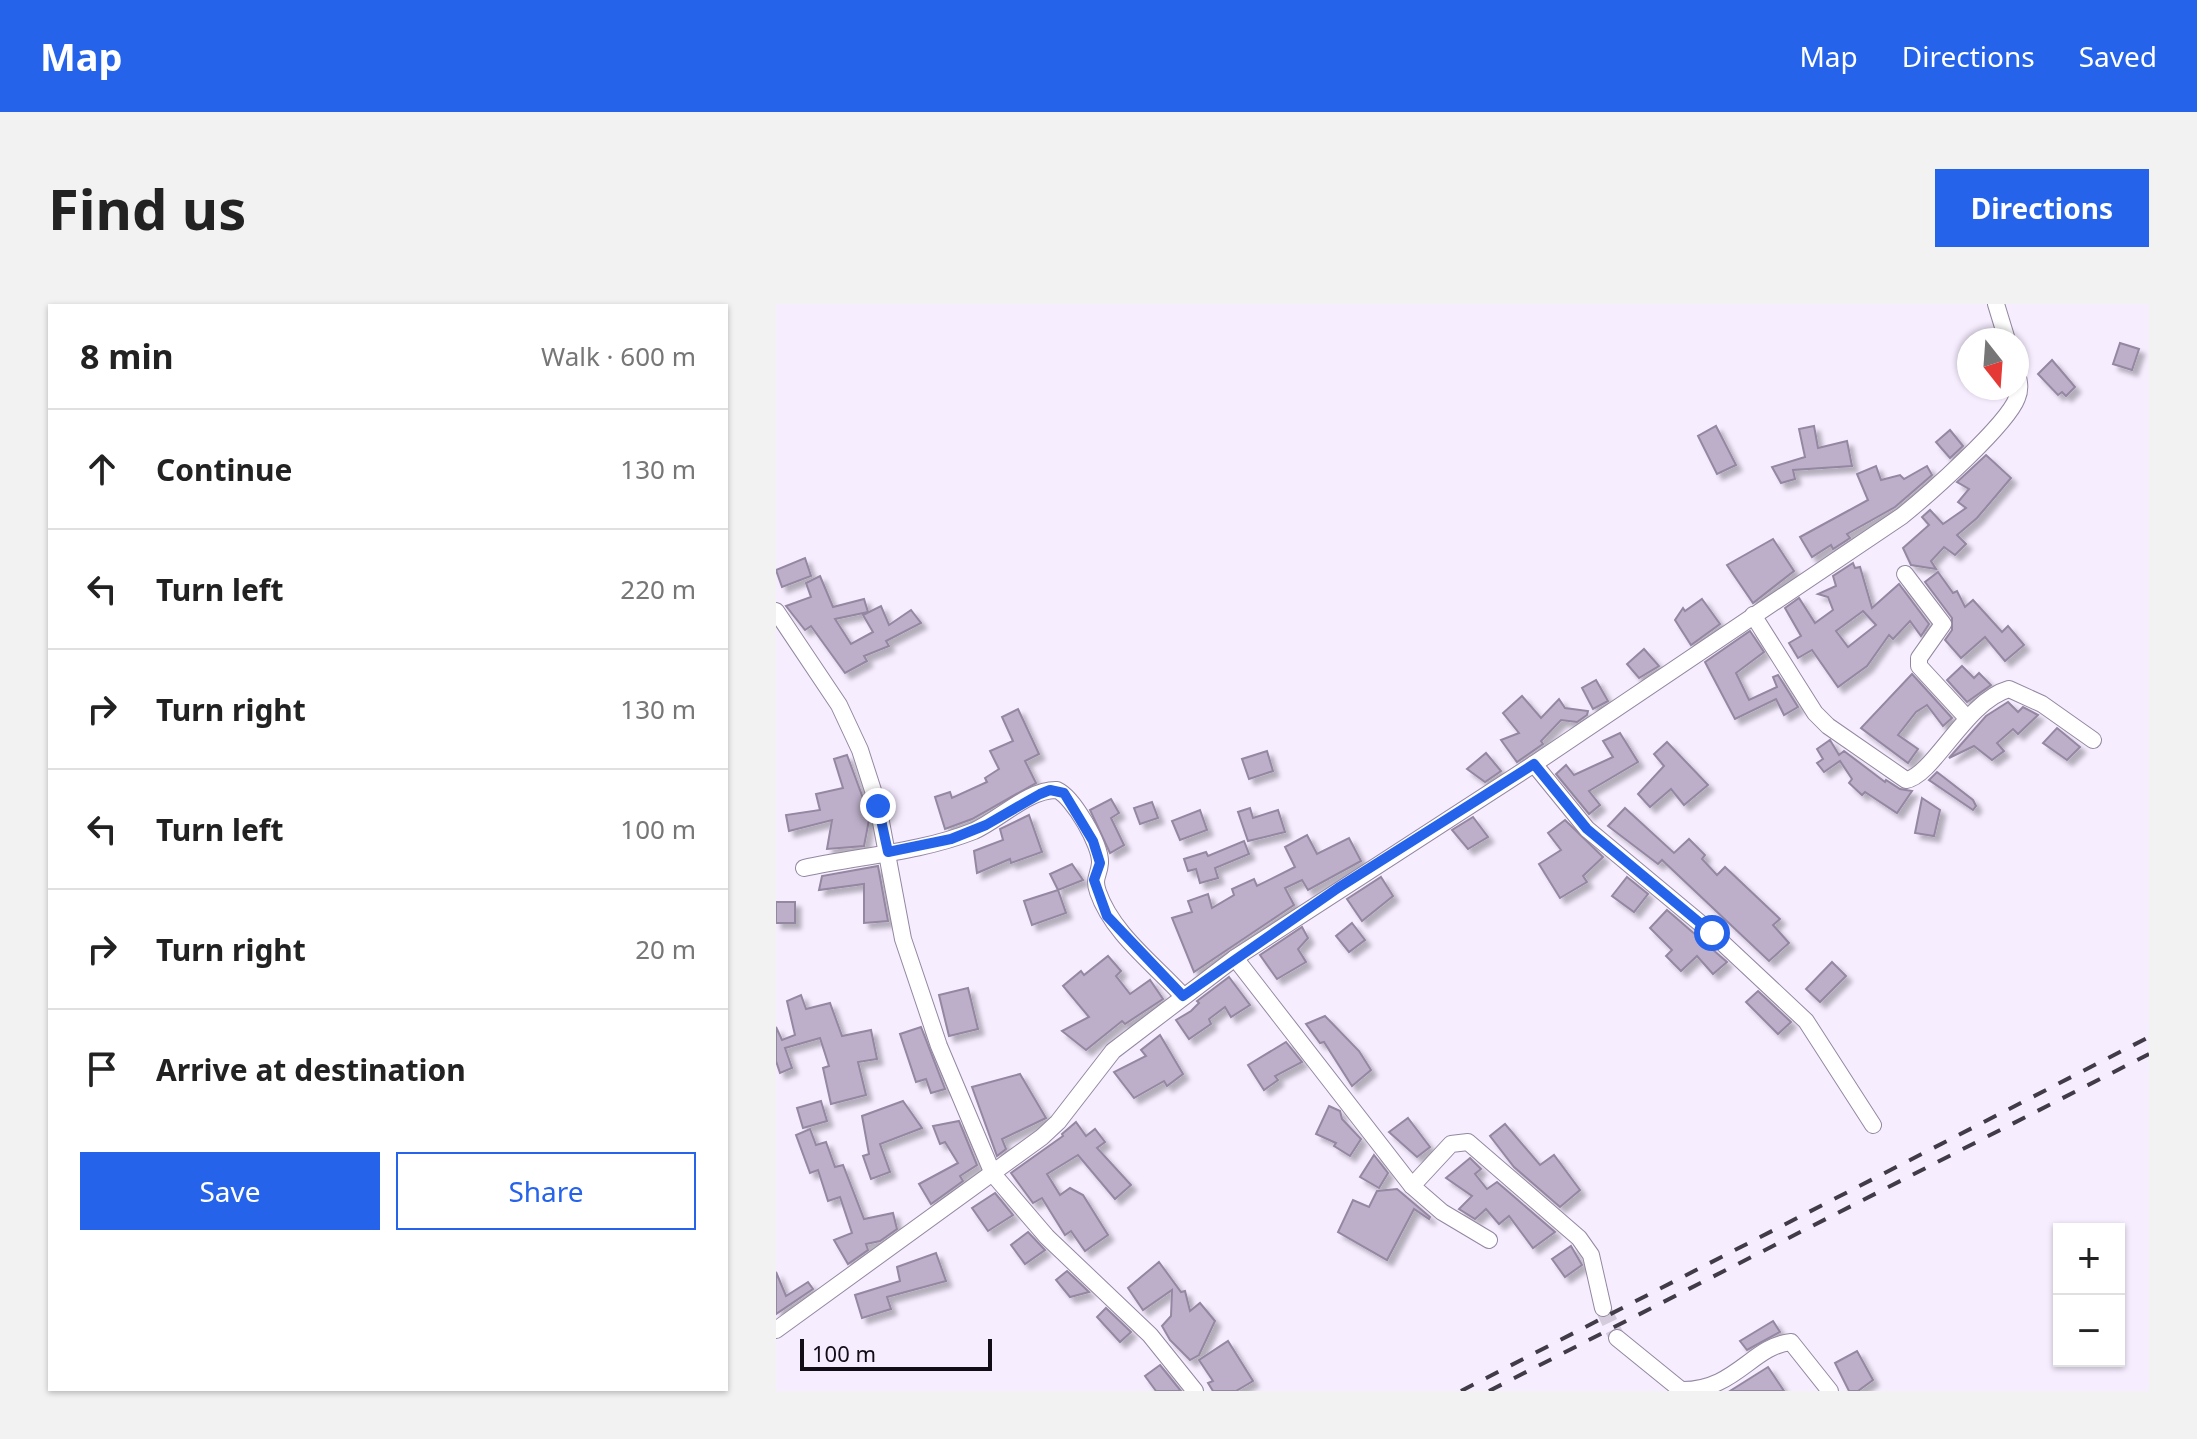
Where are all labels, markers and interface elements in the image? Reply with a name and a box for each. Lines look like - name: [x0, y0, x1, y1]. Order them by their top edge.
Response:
- text: Map: [40, 30, 123, 82]
- text: Map: [1799, 37, 1858, 75]
- text: Directions: [1902, 37, 2035, 75]
- text: Saved: [2079, 37, 2157, 75]
- button: Directions: [1935, 169, 2149, 247]
- text: Find us: [48, 170, 246, 246]
- north arrow: [1957, 328, 2029, 400]
- text: 8 min: [80, 333, 174, 379]
- text: Walk · 600 m: [541, 338, 696, 374]
- icon: ahead: [80, 447, 124, 491]
- text: Continue: [156, 449, 292, 490]
- text: 130 m: [620, 451, 696, 487]
- icon: left: [80, 567, 124, 611]
- text: Turn left: [156, 569, 284, 610]
- text: 220 m: [620, 571, 696, 607]
- icon: right: [80, 687, 124, 731]
- text: Turn right: [156, 689, 306, 730]
- text: 130 m: [620, 691, 696, 727]
- route end: [860, 788, 896, 824]
- icon: left: [80, 807, 124, 851]
- text: Turn left: [156, 809, 284, 850]
- text: 100 m: [620, 811, 696, 847]
- route start: [1694, 915, 1730, 951]
- icon: right: [80, 927, 124, 971]
- text: Turn right: [156, 929, 306, 970]
- text: 20 m: [635, 931, 696, 967]
- icon: arrive: [80, 1047, 124, 1091]
- text: Arrive at destination: [156, 1049, 466, 1090]
- button: Save: [80, 1152, 380, 1230]
- button: Share: [396, 1152, 696, 1230]
- map controls: [2053, 1223, 2125, 1367]
- button: +: [2053, 1223, 2125, 1295]
- button: −: [2053, 1295, 2125, 1367]
- scale bar: [800, 1335, 992, 1371]
- text: 100 m: [812, 1338, 876, 1368]

